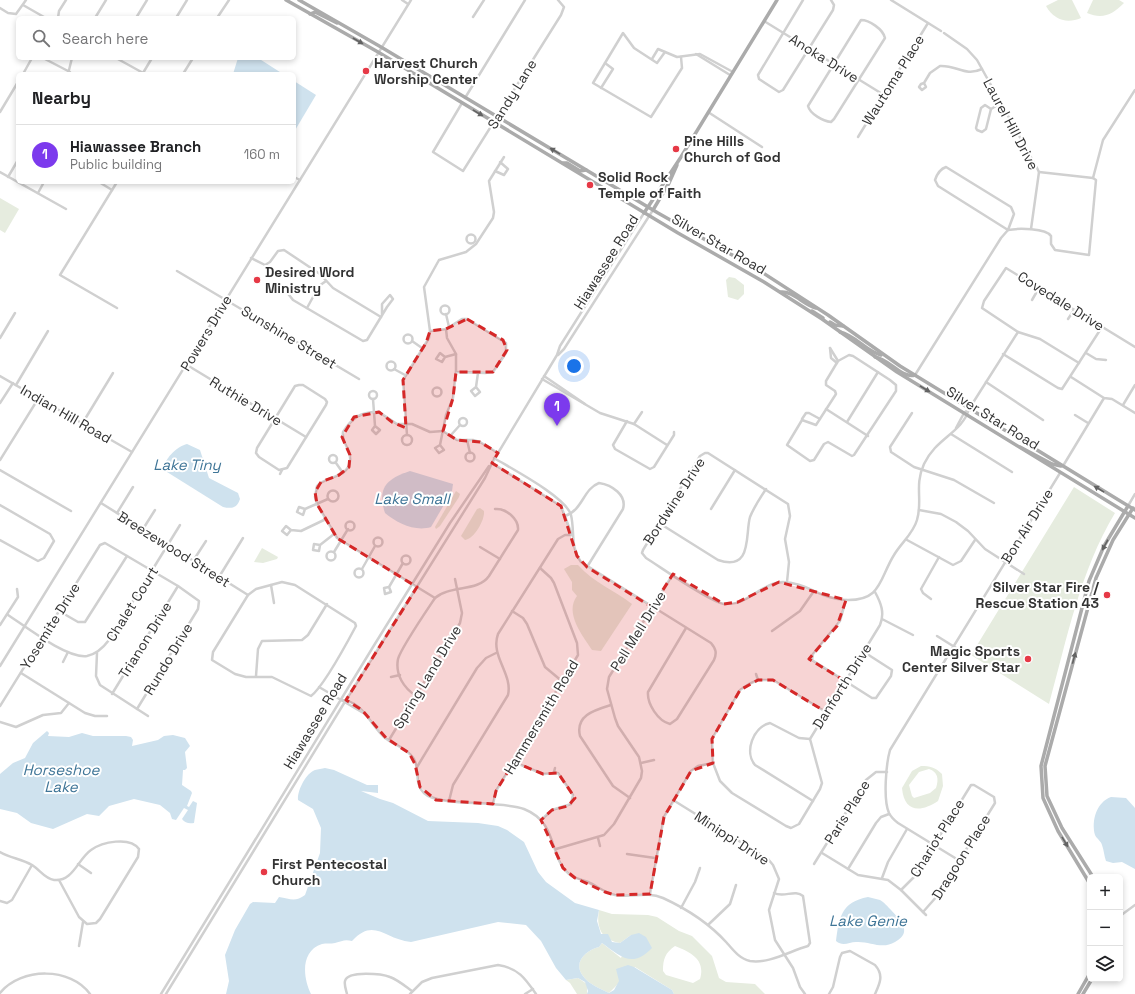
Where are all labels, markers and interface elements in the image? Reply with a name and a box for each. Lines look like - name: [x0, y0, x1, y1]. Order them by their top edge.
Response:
- search box: [16, 16, 296, 60]
- icon: search: [30, 27, 52, 49]
- text: Search here: [62, 29, 148, 48]
- street label: Anoka Drive: [786, 30, 862, 86]
- street label: Wautoma Place: [858, 31, 928, 129]
- one-way arrow: [352, 38, 364, 45]
- place label: Harvest Church Worship Center: [374, 54, 478, 88]
- street label: Sandy Lane: [483, 56, 541, 132]
- marker: Harvest Church Worship Center: [361, 66, 371, 76]
- street label: Laurel Hill Drive: [979, 75, 1043, 173]
- text: Nearby: [32, 87, 91, 109]
- one-way arrow: [473, 109, 483, 117]
- place label: Pine Hills Church of God: [684, 132, 781, 166]
- text: Hiawassee Branch: [70, 137, 201, 156]
- marker: Pine Hills Church of God: [671, 144, 681, 154]
- text: 1: [42, 146, 48, 163]
- text: 160 m: [244, 146, 280, 163]
- one-way arrow: [549, 148, 561, 155]
- text: Public building: [70, 156, 162, 173]
- place label: Solid Rock Temple of Faith: [598, 168, 701, 202]
- marker: Solid Rock Temple of Faith: [585, 180, 595, 190]
- street label: Silver Star Road: [669, 210, 769, 278]
- street label: Hiawassee Road: [570, 211, 642, 313]
- place label: Desired Word Ministry: [265, 263, 355, 297]
- street label: Covedale Drive: [1014, 267, 1108, 335]
- marker: Desired Word Ministry: [252, 275, 262, 285]
- street label: Powers Drive: [176, 292, 236, 374]
- street label: Sunshine Street: [238, 301, 340, 373]
- your location: [564, 356, 584, 376]
- street label: Ruthie Drive: [207, 372, 285, 430]
- street label: Indian Hill Road: [17, 381, 115, 447]
- street label: Silver Star Road: [943, 382, 1043, 454]
- one-way arrow: [919, 386, 931, 393]
- pin: 1: [544, 393, 570, 426]
- street label: Bordwine Drive: [639, 454, 709, 548]
- water label: Lake Tiny: [153, 455, 222, 474]
- street label: Bon Air Drive: [997, 485, 1057, 567]
- one-way arrow: [1093, 485, 1105, 492]
- water label: Lake Small: [374, 489, 452, 508]
- street label: Breezewood Street: [114, 507, 234, 591]
- one-way arrow: [1102, 539, 1108, 551]
- street label: Chalet Court: [102, 563, 162, 645]
- place label: Silver Star Fire / Rescue Station 43: [976, 578, 1100, 612]
- street label: Yosemite Drive: [16, 579, 84, 673]
- street label: Pell Mell Drive: [606, 588, 670, 674]
- marker: Silver Star Fire / Rescue Station 43: [1102, 590, 1112, 600]
- street label: Trianon Drive: [114, 598, 176, 682]
- street label: Rundo Drive: [139, 620, 197, 698]
- street label: Spring Land Drive: [389, 622, 465, 732]
- street label: Danforth Drive: [808, 640, 876, 732]
- place label: Magic Sports Center Silver Star: [902, 642, 1020, 676]
- one-way arrow: [1071, 652, 1077, 664]
- marker: Magic Sports Center Silver Star: [1023, 654, 1033, 664]
- street label: Hammersmith Road: [500, 656, 582, 778]
- street label: Hiawassee Road: [279, 670, 351, 772]
- water label: Horseshoe Lake: [23, 760, 100, 796]
- street label: Paris Place: [820, 777, 874, 847]
- street label: Chariot Place: [906, 795, 968, 881]
- street label: Minippi Drive: [691, 807, 773, 869]
- street label: Dragoon Place: [928, 811, 994, 903]
- one-way arrow: [1061, 837, 1069, 847]
- place label: First Pentecostal Church: [272, 855, 387, 889]
- marker: First Pentecostal Church: [259, 867, 269, 877]
- map controls: [1087, 874, 1123, 982]
- button: +: [1087, 874, 1123, 910]
- button: −: [1087, 910, 1123, 946]
- water label: Lake Genie: [829, 911, 908, 930]
- button: layers: [1087, 946, 1123, 982]

